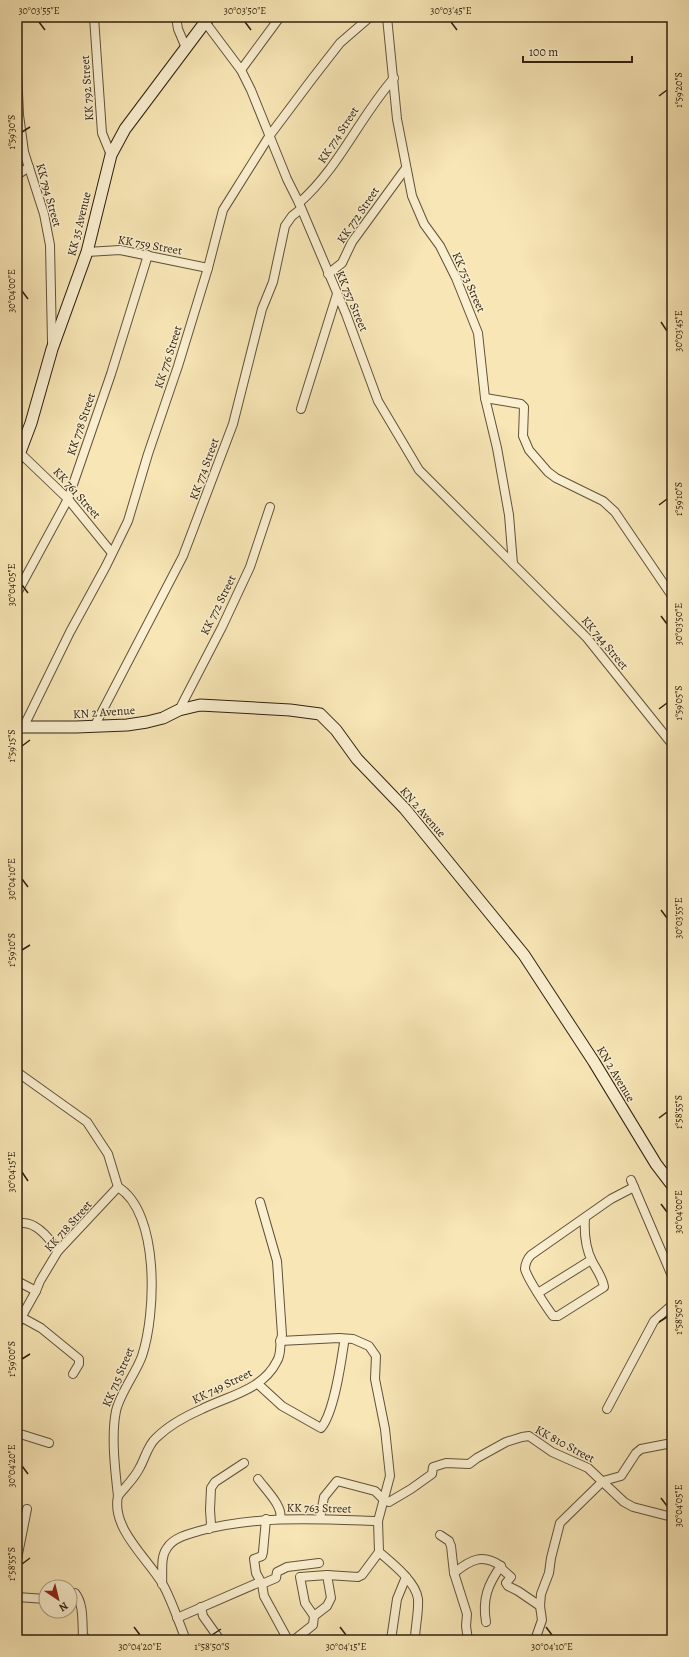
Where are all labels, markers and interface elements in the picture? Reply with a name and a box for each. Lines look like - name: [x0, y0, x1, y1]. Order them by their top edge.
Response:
- text: 30°03'55"E: [18, 4, 60, 17]
- text: 30°03'50"E: [224, 4, 266, 17]
- text: 30°03'45"E: [430, 4, 472, 17]
- scale bar: [523, 38, 632, 64]
- text: 100 m: [529, 44, 558, 60]
- street label: KK 792 Street: [77, 55, 97, 121]
- text: 1°59'20"S: [672, 72, 685, 108]
- street label: KK 774 Street: [314, 103, 362, 167]
- text: 1°59'30"S: [5, 115, 18, 149]
- street label: KK 794 Street: [32, 161, 66, 229]
- street label: KK 772 Street: [333, 184, 383, 246]
- street label: KK 35 Avenue: [63, 190, 95, 258]
- street label: KK 759 Street: [117, 231, 183, 259]
- street label: KK 753 Street: [449, 249, 489, 315]
- street label: KK 757 Street: [332, 268, 372, 334]
- text: 30°04'00"E: [5, 269, 18, 313]
- text: 30°03'45"E: [672, 310, 685, 352]
- street label: KK 776 Street: [150, 324, 186, 390]
- street label: KK 778 Street: [63, 391, 99, 457]
- street label: KK 774 Street: [185, 436, 223, 502]
- street label: KK 761 Street: [50, 464, 104, 522]
- text: 1°59'10"S: [672, 482, 685, 516]
- text: 30°04'05"E: [5, 564, 18, 606]
- street label: KK 772 Street: [197, 572, 239, 638]
- text: 30°03'50"E: [672, 603, 685, 645]
- street label: KK 744 Street: [578, 613, 632, 673]
- text: 1°59'05"S: [672, 686, 685, 720]
- street label: KN 2 Avenue: [72, 702, 136, 722]
- text: 1°59'15"S: [5, 729, 18, 763]
- street label: KN 2 Avenue: [397, 783, 449, 841]
- text: 30°04'10"E: [5, 858, 18, 900]
- text: 30°03'55"E: [672, 897, 685, 939]
- text: 1°59'10"S: [5, 933, 18, 967]
- street label: KN 2 Avenue: [593, 1043, 639, 1105]
- text: 1°58'55"S: [672, 1095, 685, 1129]
- text: 30°04'15"E: [5, 1152, 18, 1192]
- text: 30°04'00"E: [672, 1190, 685, 1234]
- street label: KK 718 Street: [41, 1197, 95, 1255]
- text: 1°58'50"S: [672, 1299, 685, 1335]
- text: 1°59'00"S: [5, 1341, 18, 1377]
- street label: KK 715 Street: [98, 1345, 138, 1409]
- street label: KK 749 Street: [189, 1364, 255, 1407]
- street label: KK 810 Street: [532, 1422, 598, 1466]
- text: 30°04'20"E: [5, 1444, 18, 1488]
- text: 30°04'05"E: [672, 1485, 685, 1527]
- street label: KK 763 Street: [286, 1499, 352, 1517]
- text: 1°58'55"S: [5, 1547, 18, 1581]
- north arrow: [38, 1579, 78, 1619]
- text: N: [56, 1598, 71, 1615]
- text: 30°04'20"E: [118, 1640, 162, 1653]
- text: 1°58'50"S: [194, 1640, 230, 1653]
- text: 30°04'15"E: [326, 1640, 366, 1653]
- text: 30°04'10"E: [531, 1640, 573, 1653]

